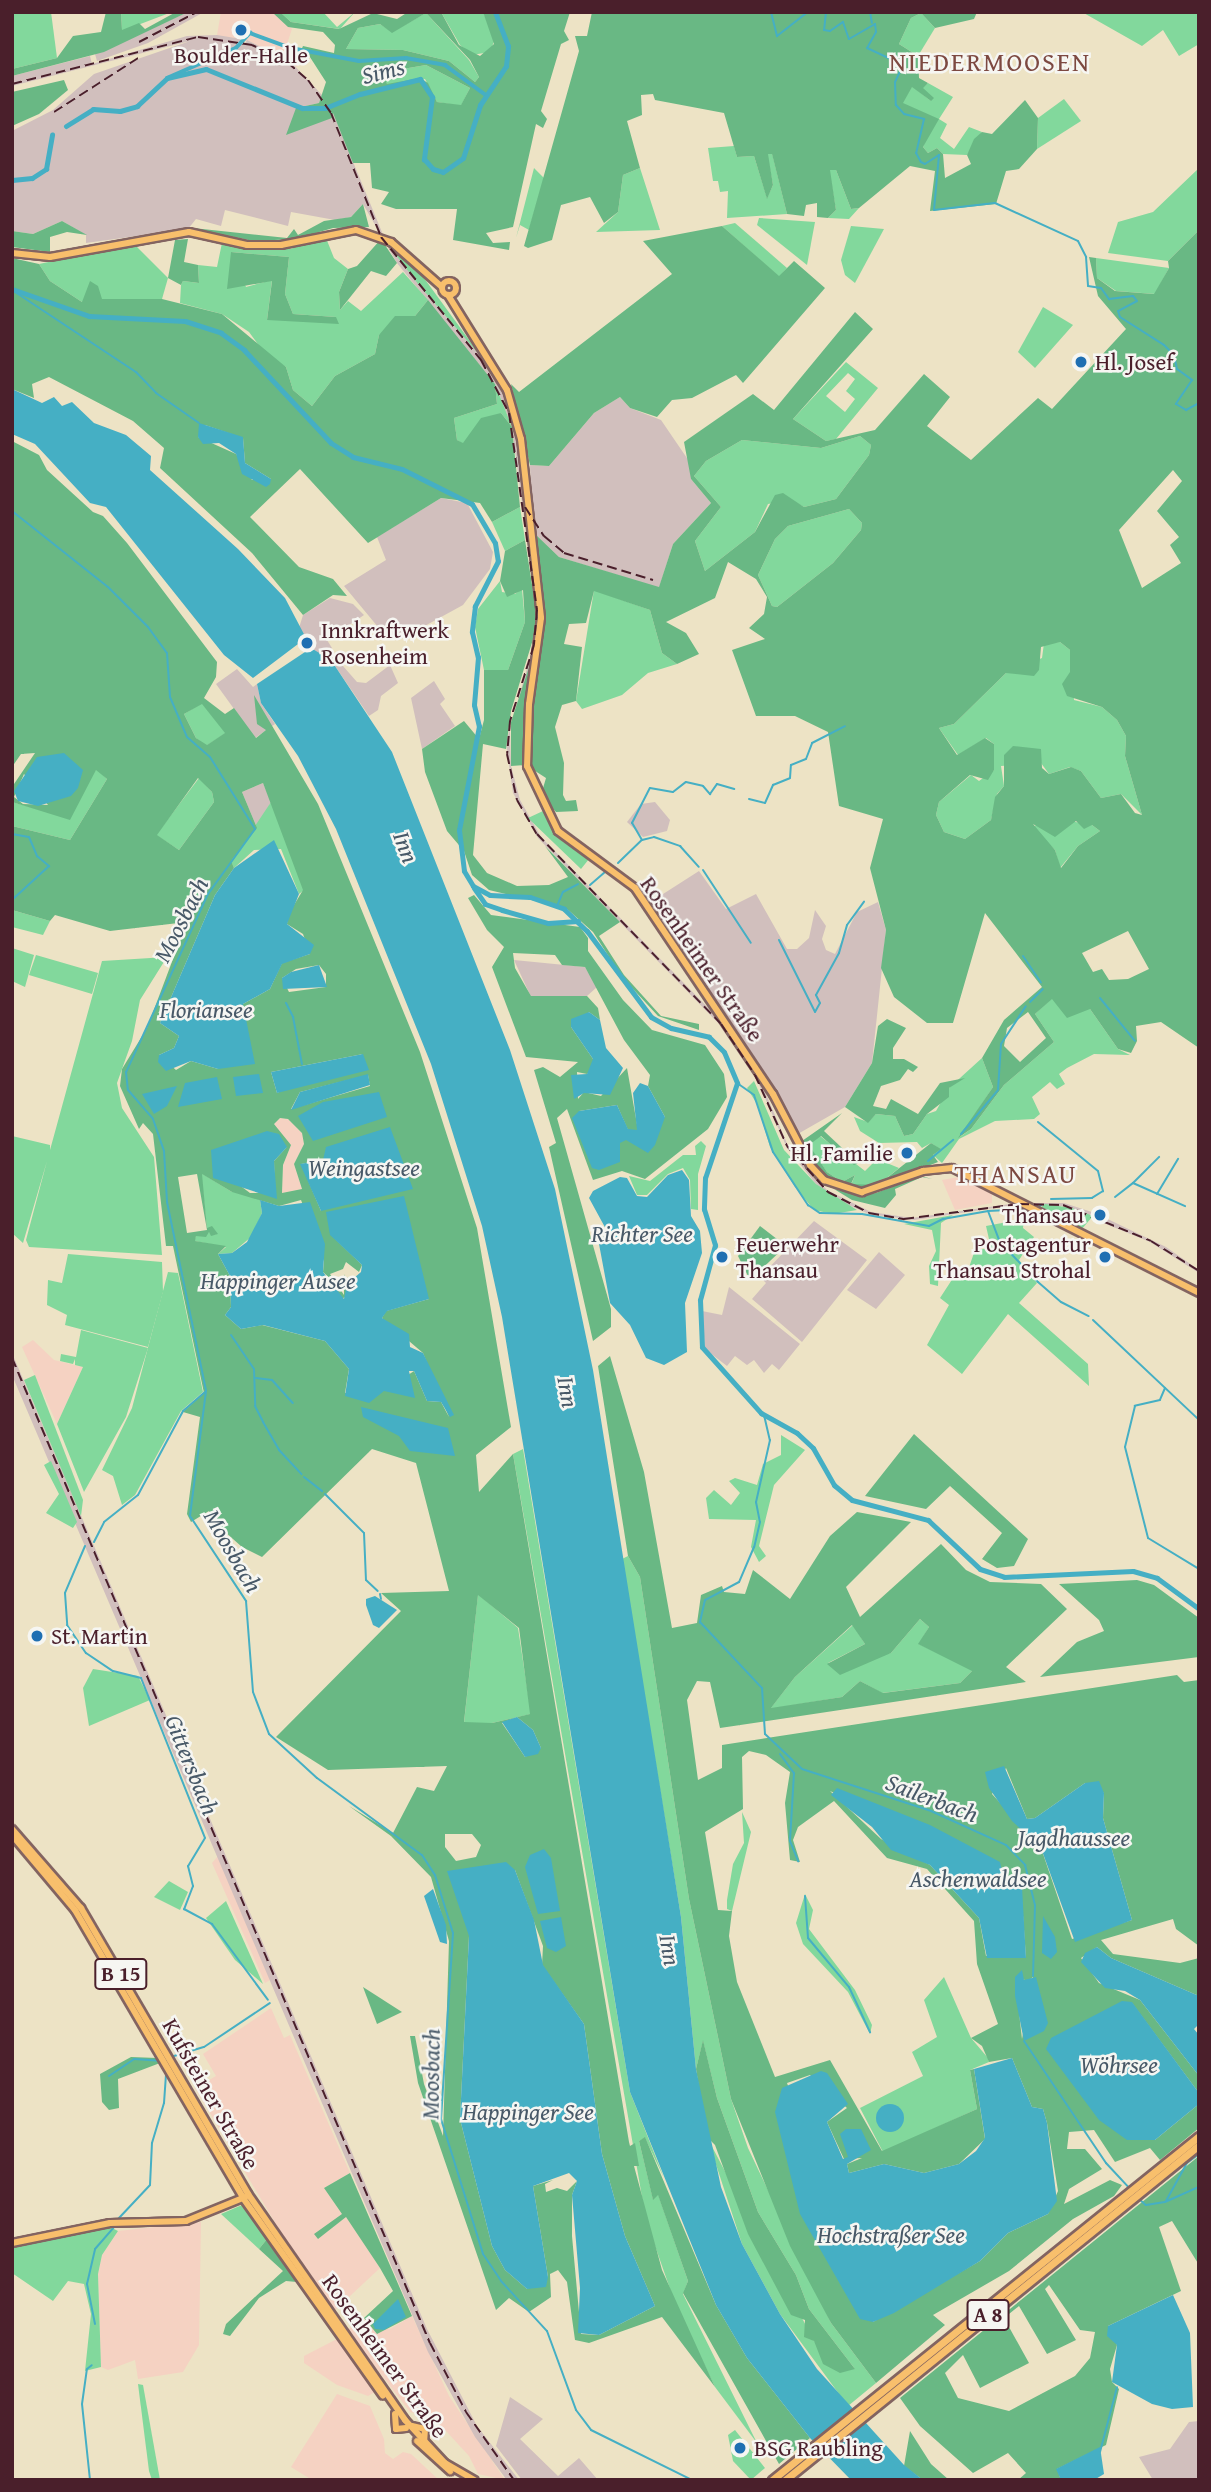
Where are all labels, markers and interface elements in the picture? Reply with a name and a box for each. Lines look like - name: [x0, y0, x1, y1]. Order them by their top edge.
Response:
- marker: Boulder-Halle: [233, 22, 249, 38]
- place label: Boulder-Halle: [174, 41, 308, 69]
- district label: NIEDERMOOSEN: [891, 46, 1089, 78]
- water label: Sims: [359, 52, 407, 90]
- place label: Hl. Josef: [1095, 348, 1174, 376]
- marker: Hl. Josef: [1073, 354, 1089, 370]
- place label: Innkraftwerk Rosenheim: [321, 616, 449, 670]
- marker: Innkraftwerk Rosenheim: [299, 635, 315, 651]
- water label: Inn: [387, 827, 425, 867]
- street label: Rosenheimer Straße: [635, 871, 769, 1047]
- water label: Moosbach: [147, 873, 215, 967]
- water label: Floriansee: [159, 996, 253, 1024]
- place label: Hl. Familie: [790, 1139, 893, 1167]
- marker: Hl. Familie: [899, 1145, 915, 1161]
- water label: Weingastsee: [308, 1154, 420, 1182]
- district label: THANSAU: [955, 1158, 1077, 1190]
- place label: Thansau: [1002, 1201, 1084, 1229]
- marker: Thansau: [1090, 1205, 1110, 1225]
- water label: Richter See: [591, 1220, 693, 1248]
- place label: Feuerwehr Thansau: [736, 1230, 839, 1284]
- place label: Postagentur Thansau Strohal: [933, 1230, 1091, 1284]
- marker: Feuerwehr Thansau: [714, 1249, 730, 1265]
- marker: Postagentur Thansau Strohal: [1097, 1249, 1113, 1265]
- water label: Happinger Ausee: [200, 1267, 356, 1295]
- water label: Inn: [551, 1374, 585, 1410]
- water label: Moosbach: [198, 1504, 268, 1598]
- place label: St. Martin: [51, 1622, 148, 1650]
- marker: St. Martin: [29, 1628, 45, 1644]
- water label: Gittersbach: [159, 1711, 225, 1819]
- water label: Sailerbach: [882, 1767, 982, 1829]
- water label: Jagdhaussee: [1018, 1824, 1130, 1852]
- water label: Aschenwaldsee: [909, 1865, 1047, 1893]
- water label: Inn: [653, 1932, 687, 1968]
- road number: B 15: [93, 1956, 149, 1992]
- street label: Kufsteiner Straße: [157, 2014, 265, 2174]
- water label: Moosbach: [416, 2028, 446, 2120]
- water label: Wöhrsee: [1080, 2051, 1158, 2079]
- water label: Happinger See: [462, 2098, 594, 2126]
- water label: Hochstraßer See: [817, 2221, 965, 2249]
- street label: Rosenheimer Straße: [316, 2269, 454, 2443]
- road number: A 8: [965, 2298, 1011, 2332]
- place label: BSG Raubling: [754, 2434, 883, 2462]
- marker: BSG Raubling: [732, 2440, 748, 2456]

